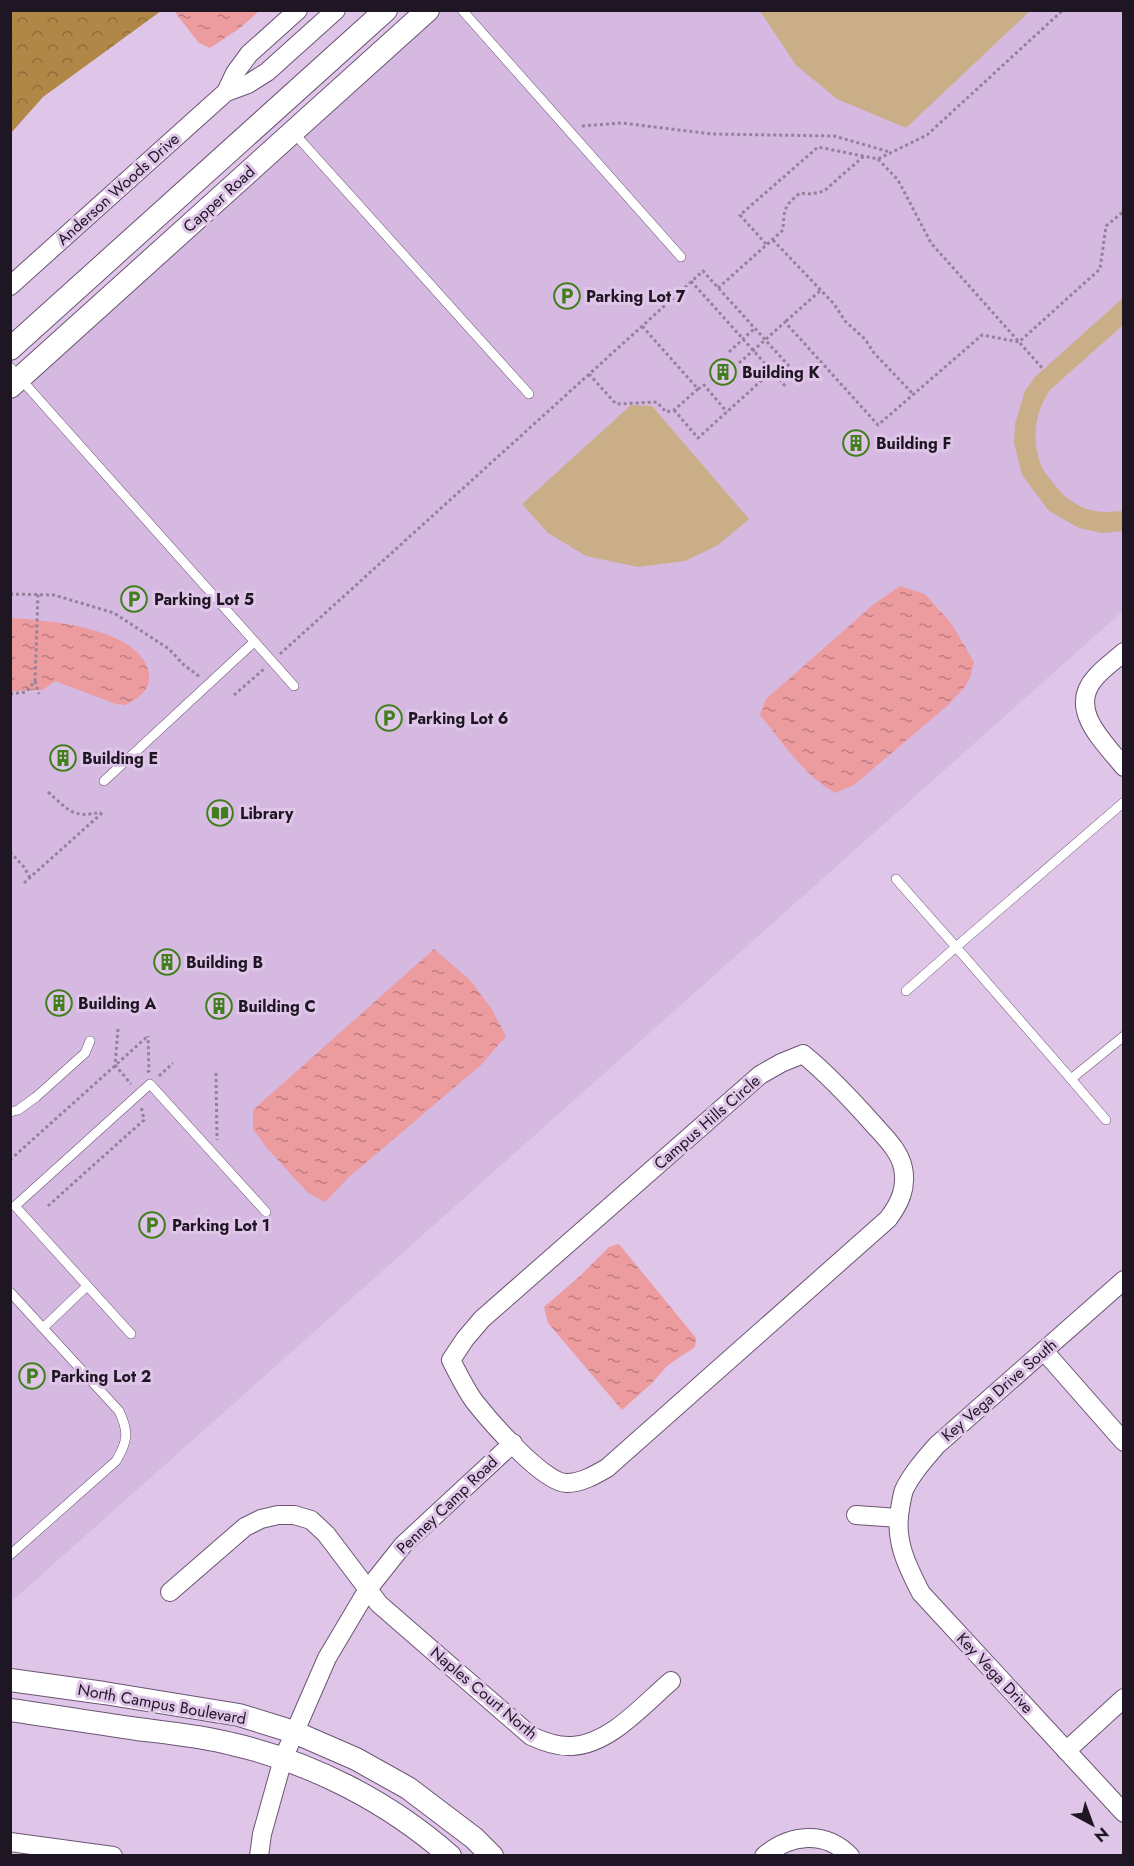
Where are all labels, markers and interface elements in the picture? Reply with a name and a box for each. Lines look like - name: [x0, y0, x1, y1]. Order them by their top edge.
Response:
- street label: Anderson Woods Drive: [52, 128, 184, 250]
- street label: Capper Road: [178, 160, 260, 238]
- parking icon: Parking Lot 7: [552, 281, 582, 311]
- place label: Parking Lot 7: [586, 285, 686, 308]
- building icon: Building K: [708, 357, 738, 387]
- place label: Building K: [742, 361, 821, 384]
- building icon: Building F: [841, 428, 871, 458]
- place label: Building F: [876, 432, 951, 455]
- parking icon: Parking Lot 5: [119, 584, 149, 614]
- place label: Parking Lot 5: [154, 588, 254, 611]
- parking icon: Parking Lot 6: [374, 703, 404, 733]
- place label: Parking Lot 6: [408, 707, 509, 730]
- building icon: Building E: [48, 743, 78, 773]
- place label: Building E: [82, 747, 158, 770]
- library icon: Library: [205, 798, 235, 828]
- place label: Library: [240, 802, 294, 825]
- building icon: Building B: [152, 947, 182, 977]
- place label: Building B: [186, 951, 263, 974]
- building icon: Building A: [44, 988, 74, 1018]
- building icon: Building C: [204, 991, 234, 1021]
- place label: Building A: [78, 992, 157, 1015]
- place label: Building C: [238, 995, 316, 1018]
- street label: Campus Hills Circle: [649, 1069, 765, 1175]
- parking icon: Parking Lot 1: [137, 1210, 167, 1240]
- place label: Parking Lot 1: [172, 1214, 270, 1237]
- street label: Key Vega Drive South: [936, 1333, 1062, 1447]
- parking icon: Parking Lot 2: [17, 1361, 47, 1391]
- place label: Parking Lot 2: [51, 1365, 151, 1388]
- street label: Penney Camp Road: [391, 1451, 503, 1559]
- street label: Key Vega Drive: [951, 1627, 1039, 1719]
- street label: Naples Court North: [425, 1641, 543, 1745]
- street label: North Campus Boulevard: [76, 1678, 248, 1730]
- north arrow: [1062, 1794, 1122, 1854]
- text: N: [1089, 1822, 1114, 1848]

